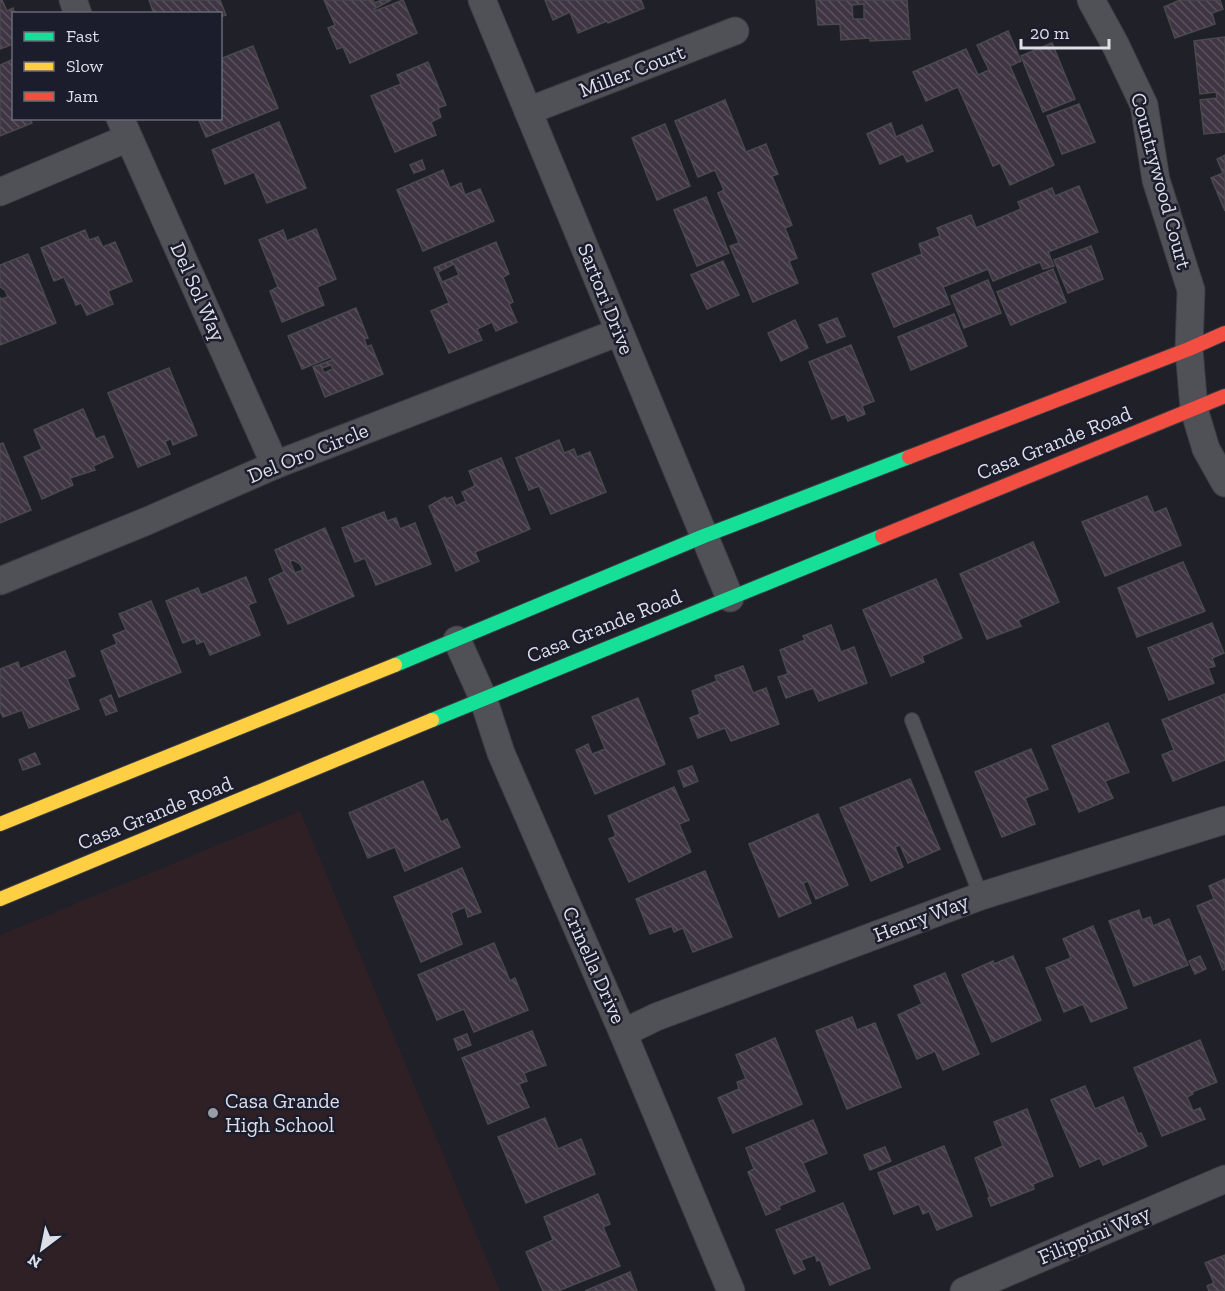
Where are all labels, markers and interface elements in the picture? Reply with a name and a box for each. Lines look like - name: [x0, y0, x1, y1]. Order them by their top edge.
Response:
- legend: [12, 12, 222, 120]
- scale bar: [1021, 12, 1110, 50]
- text: 20 m: [1030, 22, 1070, 44]
- text: Fast: [66, 25, 99, 47]
- street label: Miller Court: [575, 39, 689, 102]
- text: Slow: [66, 55, 103, 77]
- text: Jam: [66, 85, 98, 107]
- street label: Countrywood Court: [1126, 90, 1197, 272]
- street label: Del Sol Way: [166, 238, 231, 345]
- street label: Sartori Drive: [573, 240, 640, 358]
- street label: Casa Grande Road: [973, 400, 1135, 485]
- street label: Del Oro Circle: [244, 417, 372, 488]
- street label: Casa Grande Road: [523, 583, 685, 668]
- street label: Casa Grande Road: [74, 770, 236, 855]
- street label: Henry Way: [870, 888, 972, 947]
- street label: Crinella Drive: [557, 902, 631, 1027]
- place label: Casa Grande High School: [225, 1088, 340, 1137]
- marker: Casa Grande High School: [206, 1106, 220, 1120]
- street label: Filippini Way: [1034, 1200, 1154, 1269]
- north arrow: [12, 1219, 72, 1279]
- text: N: [24, 1250, 45, 1273]

